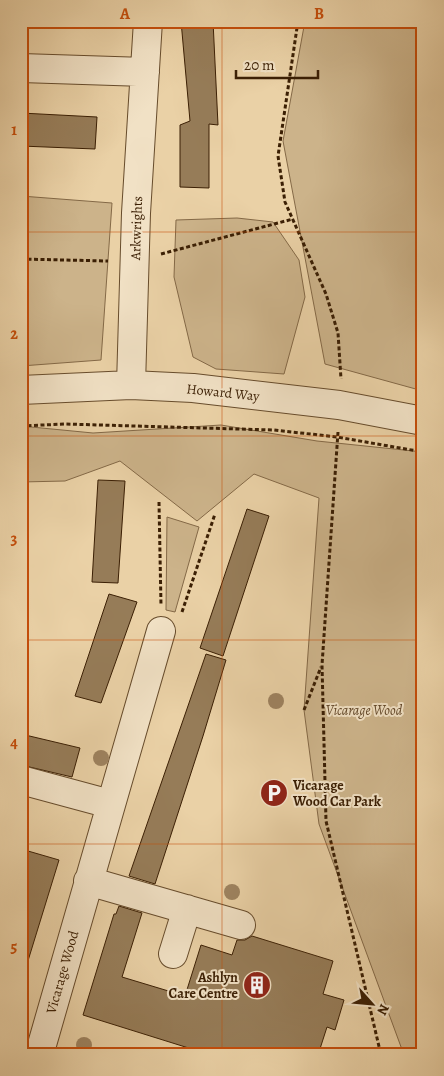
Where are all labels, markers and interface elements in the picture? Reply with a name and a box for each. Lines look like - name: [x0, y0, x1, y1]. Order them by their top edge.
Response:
- text: A: [119, 3, 131, 25]
- text: B: [314, 3, 324, 25]
- scale bar: [236, 48, 319, 80]
- text: 20 m: [244, 55, 275, 75]
- text: 1: [11, 119, 17, 141]
- street label: Arkwrights: [126, 196, 147, 261]
- text: 2: [10, 323, 18, 345]
- street label: Howard Way: [186, 379, 261, 406]
- text: 3: [11, 528, 18, 550]
- park label: Vicarage Wood: [326, 701, 403, 720]
- text: 4: [10, 732, 18, 754]
- place label: Vicarage Wood Car Park: [292, 776, 382, 811]
- parking icon: Vicarage Wood Car Park: [259, 778, 289, 808]
- street label: Vicarage Wood: [41, 928, 84, 1017]
- text: 5: [11, 936, 18, 958]
- place label: Ashlyn Care Centre: [169, 968, 239, 1003]
- building icon: Ashlyn Care Centre: [242, 970, 272, 1000]
- north arrow: [346, 978, 396, 1028]
- text: N: [372, 1001, 394, 1019]

